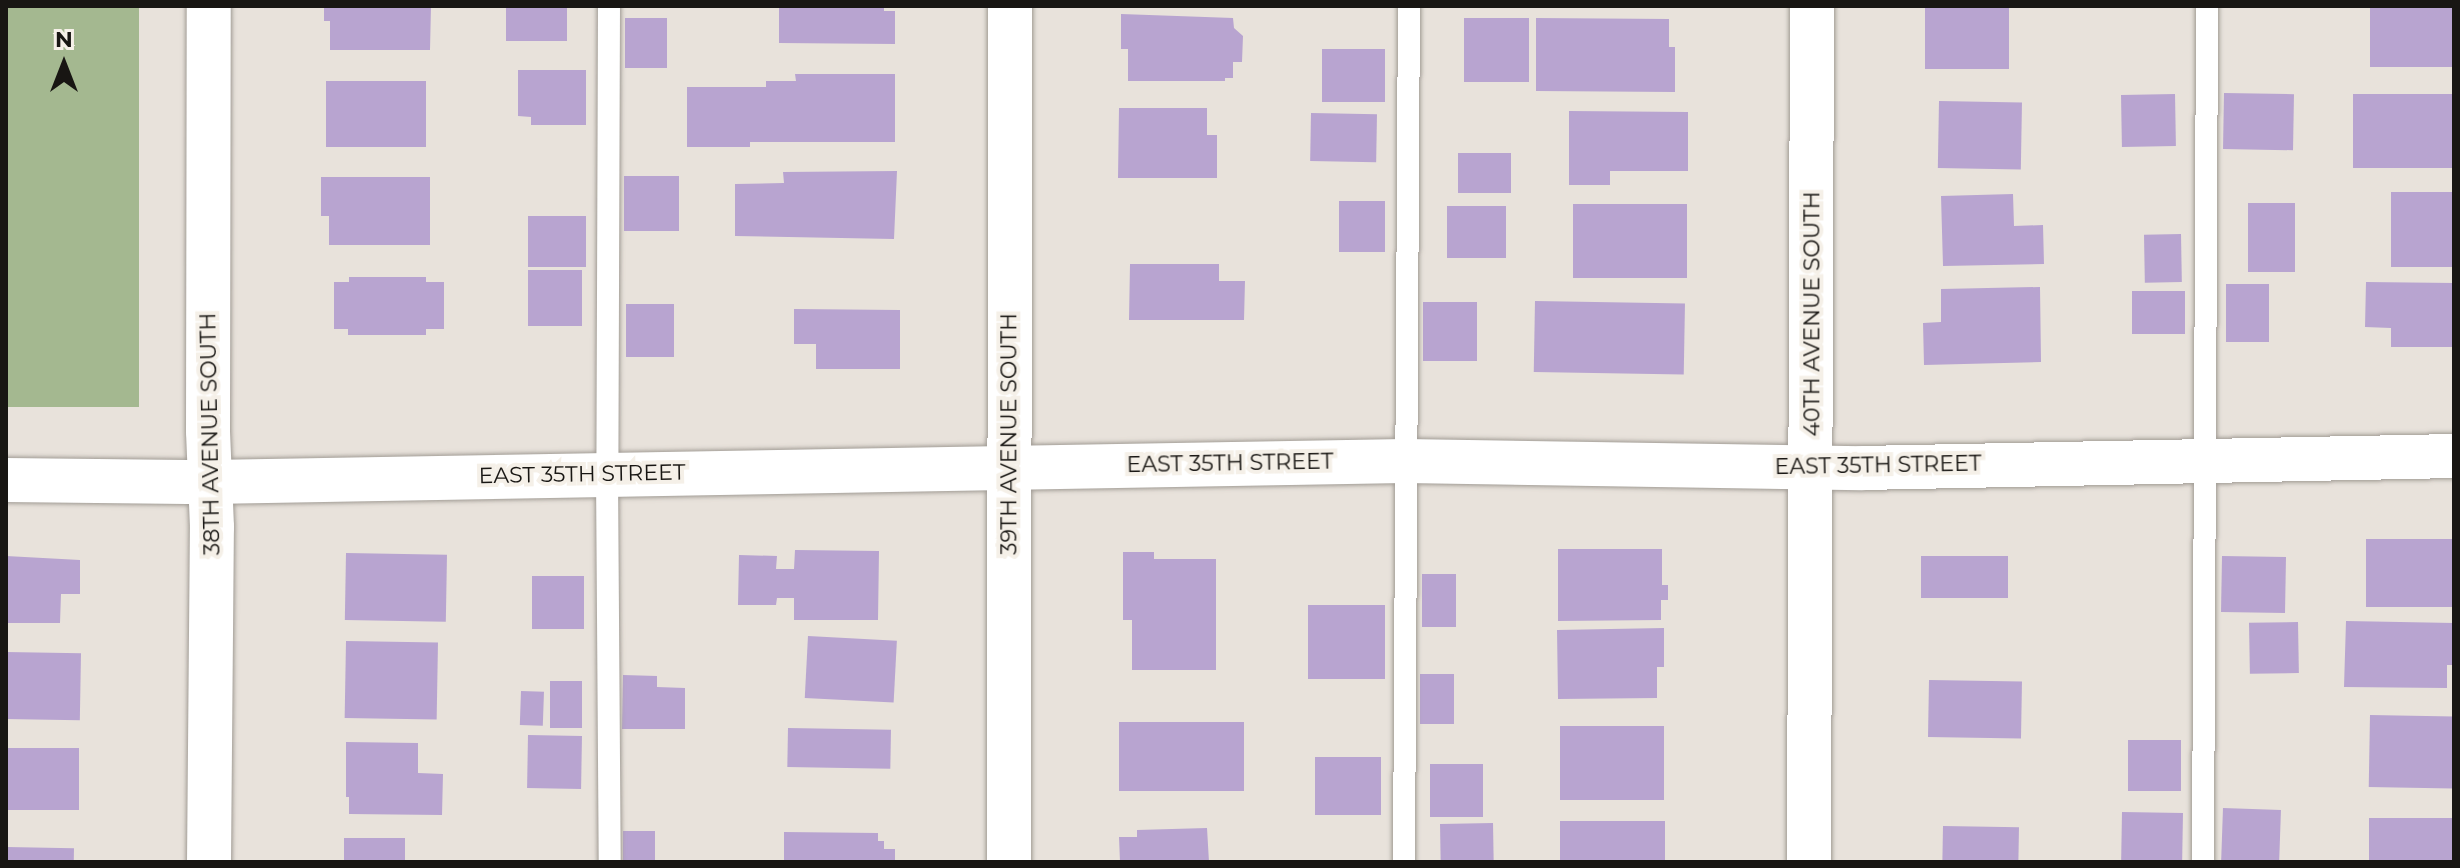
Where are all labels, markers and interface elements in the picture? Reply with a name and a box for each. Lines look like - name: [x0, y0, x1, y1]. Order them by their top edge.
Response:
- north arrow: [24, 24, 104, 104]
- text: N: [55, 26, 73, 53]
- street label: 40TH AVENUE SOUTH: [1799, 191, 1825, 437]
- street label: 38TH AVENUE SOUTH: [195, 312, 225, 556]
- street label: 39TH AVENUE SOUTH: [996, 313, 1022, 555]
- street label: EAST 35TH STREET: [1126, 448, 1334, 478]
- street label: EAST 35TH STREET: [1774, 450, 1982, 480]
- street label: EAST 35TH STREET: [478, 459, 686, 489]

